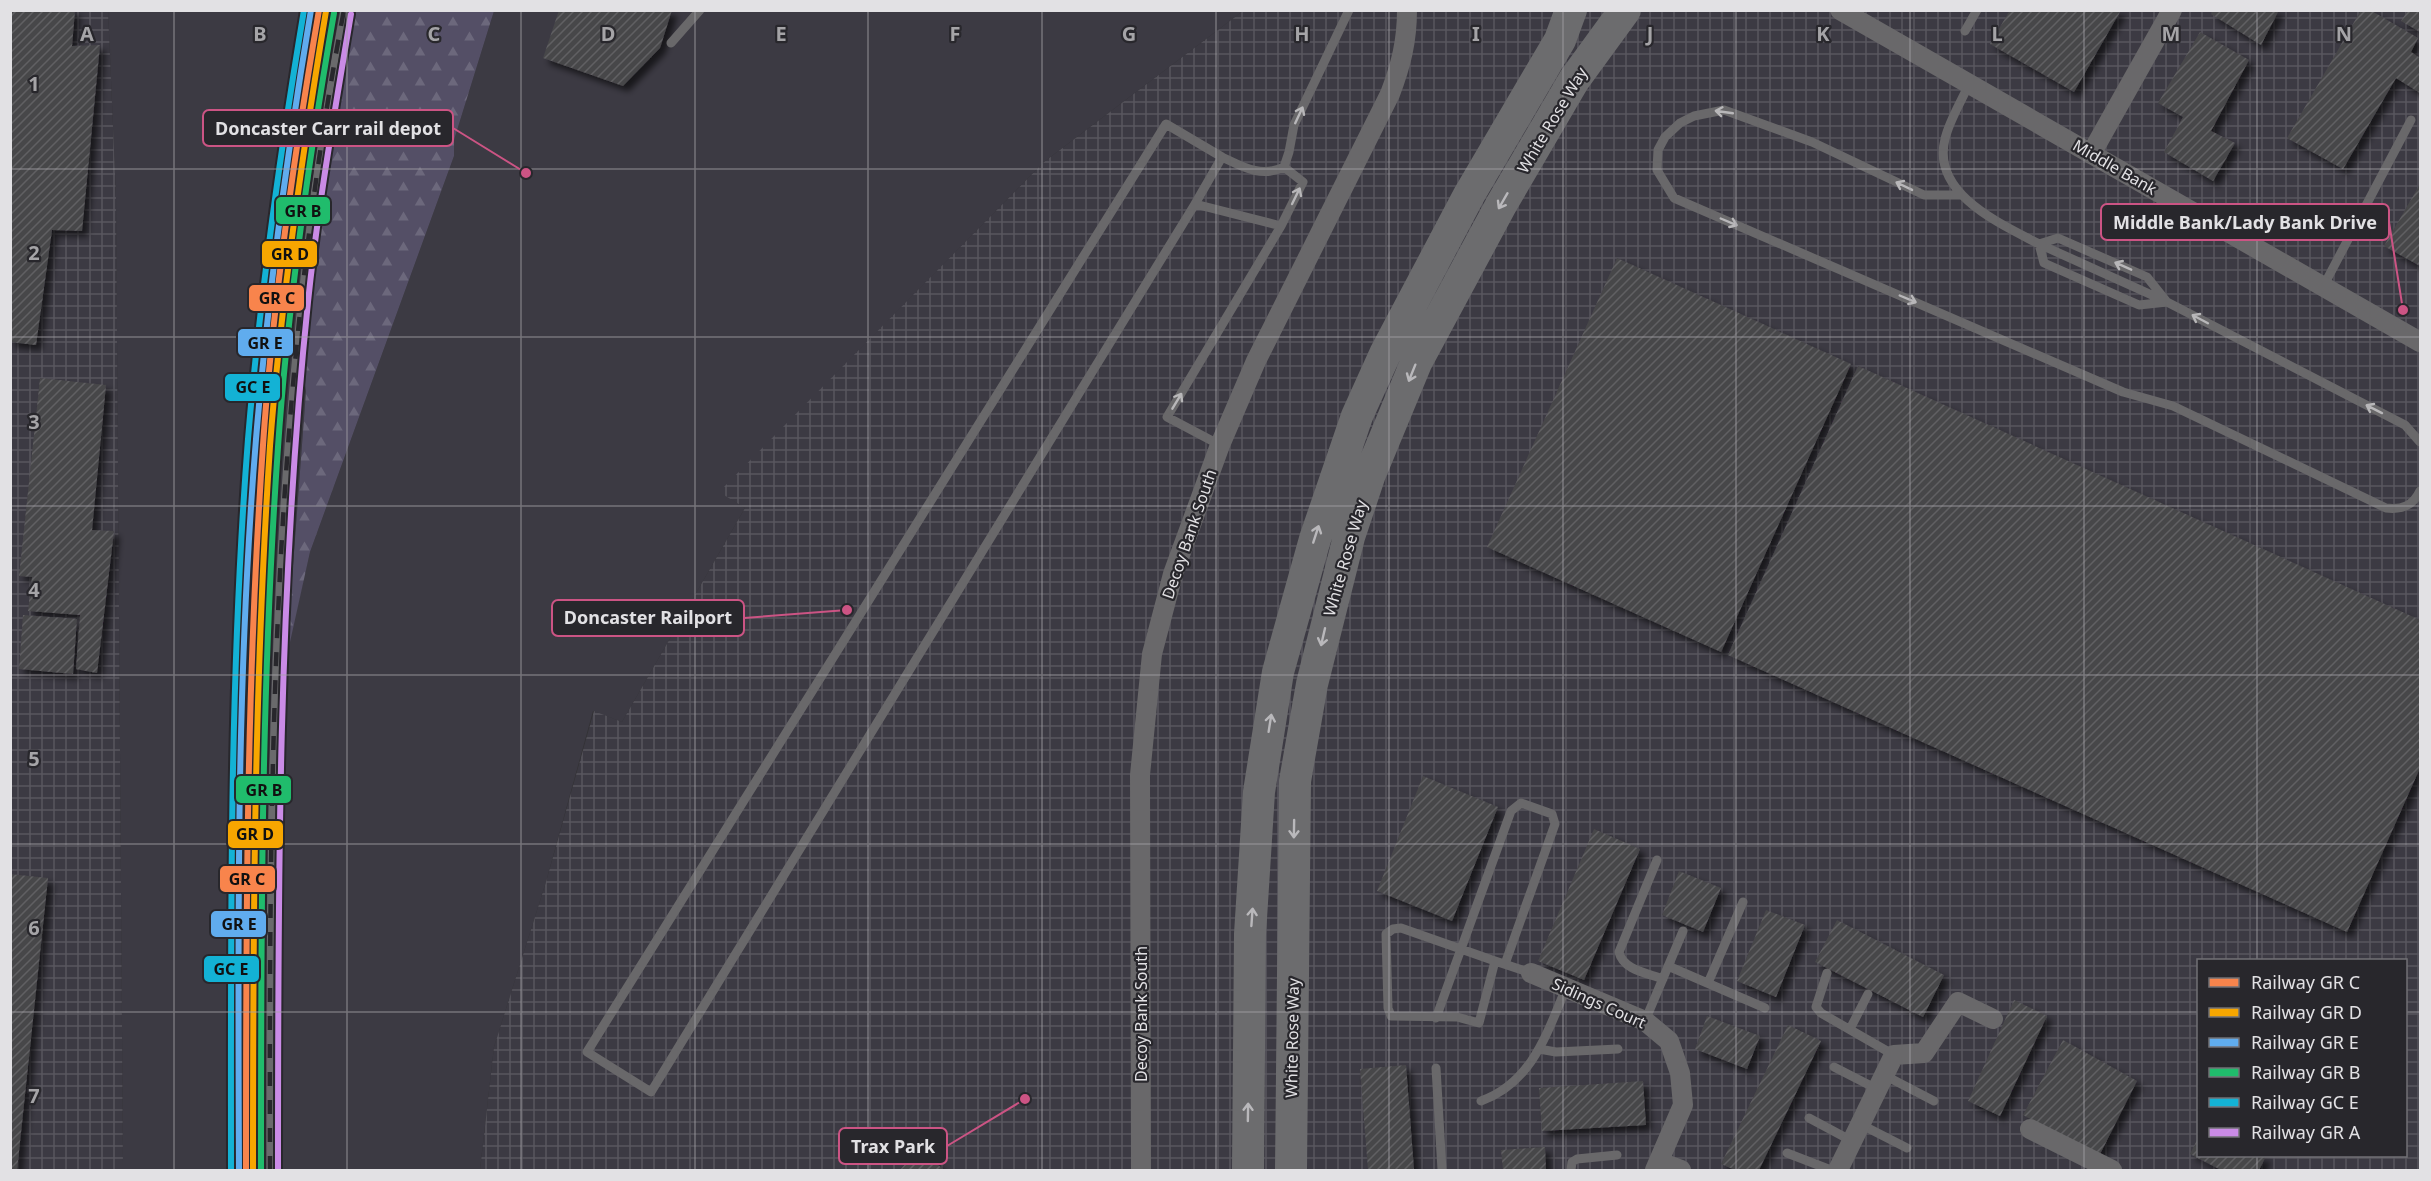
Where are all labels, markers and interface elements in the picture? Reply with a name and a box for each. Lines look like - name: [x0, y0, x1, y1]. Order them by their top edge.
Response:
- text: A: [80, 20, 94, 47]
- text: B: [253, 20, 267, 47]
- text: C: [428, 20, 441, 47]
- text: D: [601, 20, 615, 47]
- text: E: [775, 20, 787, 47]
- text: F: [950, 20, 960, 47]
- text: G: [1122, 20, 1136, 47]
- text: H: [1294, 20, 1310, 47]
- text: I: [1472, 20, 1480, 47]
- text: J: [1645, 20, 1653, 47]
- text: K: [1816, 20, 1830, 47]
- text: L: [1991, 20, 2003, 47]
- text: M: [2162, 20, 2180, 47]
- text: N: [2336, 20, 2352, 47]
- street label: White Rose Way: [1512, 62, 1593, 177]
- text: 1: [28, 70, 40, 97]
- one-way arrow: [1293, 106, 1305, 124]
- one-way arrow: [1715, 107, 1734, 118]
- callout: Doncaster Carr rail depot: [203, 110, 453, 146]
- text: Doncaster Carr rail depot: [215, 116, 441, 140]
- street label: Middle Bank: [2069, 134, 2161, 200]
- one-way arrow: [1895, 179, 1913, 191]
- one-way arrow: [1290, 188, 1302, 205]
- one-way arrow: [1497, 192, 1509, 209]
- line badge: GR B: [275, 196, 331, 225]
- text: GR B: [285, 200, 321, 222]
- callout: Middle Bank/Lady Bank Drive: [2101, 204, 2389, 240]
- text: Middle Bank/Lady Bank Drive: [2113, 210, 2377, 234]
- one-way arrow: [1719, 217, 1738, 228]
- text: 2: [28, 239, 40, 266]
- line badge: GR D: [261, 240, 318, 268]
- text: GR D: [271, 243, 309, 265]
- one-way arrow: [2114, 260, 2132, 271]
- line badge: GR C: [248, 284, 305, 312]
- text: GR C: [259, 287, 295, 309]
- one-way arrow: [1898, 294, 1917, 305]
- one-way arrow: [2192, 313, 2210, 324]
- line badge: GR E: [237, 328, 294, 357]
- text: GR E: [247, 332, 283, 354]
- one-way arrow: [1406, 363, 1417, 382]
- line badge: GC E: [224, 373, 281, 402]
- text: GC E: [236, 376, 271, 398]
- one-way arrow: [1171, 393, 1183, 410]
- one-way arrow: [2365, 403, 2383, 414]
- text: 3: [28, 408, 40, 435]
- street label: Decoy Bank South: [1156, 466, 1222, 602]
- street label: White Rose Way: [1318, 496, 1372, 619]
- one-way arrow: [1311, 525, 1322, 544]
- text: 4: [28, 576, 40, 603]
- callout: Doncaster Railport: [552, 600, 744, 636]
- text: Doncaster Railport: [564, 605, 732, 629]
- one-way arrow: [1317, 627, 1329, 646]
- one-way arrow: [1265, 714, 1276, 734]
- text: 5: [28, 745, 40, 772]
- line badge: GR B: [235, 775, 292, 804]
- text: GR B: [246, 779, 282, 801]
- one-way arrow: [1288, 819, 1300, 839]
- line badge: GR D: [227, 820, 284, 849]
- text: GR D: [236, 823, 274, 845]
- line badge: GR C: [219, 865, 276, 893]
- text: GR C: [229, 868, 265, 890]
- one-way arrow: [1246, 908, 1257, 928]
- line badge: GR E: [210, 910, 267, 938]
- text: GR E: [221, 913, 257, 935]
- text: 6: [28, 914, 40, 941]
- street label: Decoy Bank South: [1130, 946, 1152, 1082]
- line badge: GC E: [203, 955, 260, 983]
- text: GC E: [214, 958, 249, 980]
- legend: [2197, 959, 2407, 1157]
- text: Railway GR C: [2251, 970, 2360, 994]
- street label: Sidings Court: [1549, 973, 1650, 1034]
- street label: White Rose Way: [1280, 977, 1304, 1098]
- text: Railway GR D: [2251, 1000, 2362, 1024]
- text: Railway GR E: [2251, 1030, 2359, 1054]
- text: Railway GR B: [2251, 1060, 2360, 1084]
- text: 7: [28, 1082, 40, 1109]
- text: Railway GC E: [2251, 1090, 2359, 1114]
- one-way arrow: [1242, 1103, 1254, 1123]
- text: Railway GR A: [2251, 1120, 2361, 1144]
- callout: Trax Park: [839, 1128, 947, 1164]
- text: Trax Park: [851, 1134, 936, 1158]

